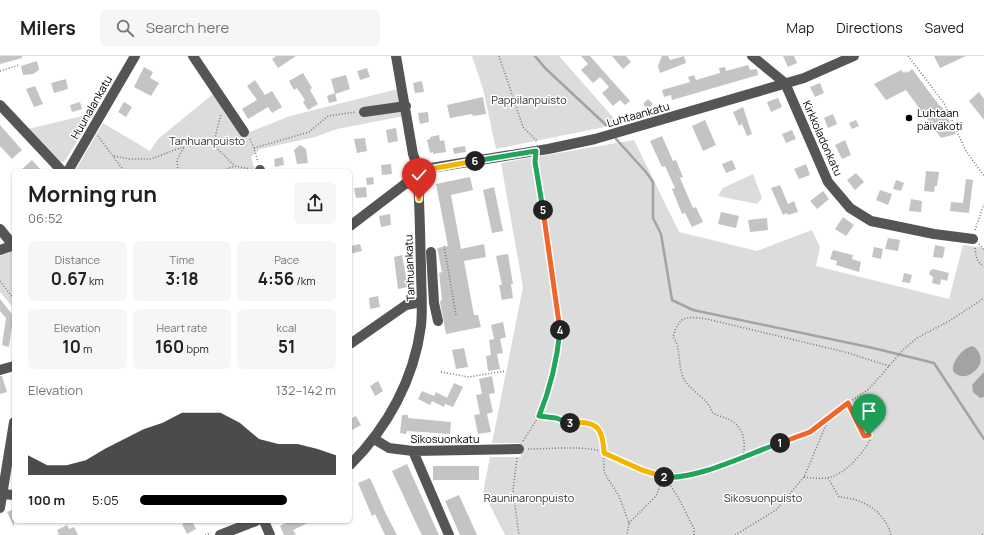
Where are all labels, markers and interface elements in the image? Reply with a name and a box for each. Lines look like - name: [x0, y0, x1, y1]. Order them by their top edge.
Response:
- search box: [100, 10, 380, 46]
- text: Milers: [20, 15, 76, 41]
- icon: search: [114, 17, 136, 39]
- text: Search here: [146, 17, 229, 38]
- text: Map: [786, 18, 814, 37]
- text: Directions: [836, 18, 903, 37]
- text: Saved: [925, 18, 964, 37]
- street label: Huunalankatu: [67, 73, 115, 141]
- park label: Pappilanpuisto: [491, 92, 567, 107]
- street label: Luhtaankatu: [605, 98, 671, 130]
- street label: Kirkkoladonkatu: [800, 98, 846, 178]
- place label: Luhtaan päiväkoti: [917, 105, 962, 133]
- marker: Luhtaan päiväkoti: [904, 113, 914, 123]
- park label: Tanhuanpuisto: [169, 133, 246, 148]
- pin: 6: [465, 151, 485, 171]
- text: 6: [472, 153, 478, 168]
- pin: [402, 158, 436, 199]
- icon: check: [408, 164, 430, 186]
- text: Morning run: [28, 179, 157, 209]
- button: share: [294, 182, 336, 224]
- pin: 5: [533, 200, 553, 220]
- text: 5: [540, 202, 546, 217]
- text: 06:52: [28, 209, 62, 227]
- street label: Tanhuankatu: [400, 234, 418, 302]
- text: Distance: [55, 252, 100, 267]
- text: Time: [170, 252, 194, 267]
- text: Pace: [274, 252, 299, 267]
- text: 0.67: [51, 267, 87, 290]
- text: 3:18: [165, 267, 199, 290]
- text: 4:56: [258, 267, 294, 290]
- text: km: [87, 273, 104, 288]
- text: /km: [294, 273, 316, 288]
- text: Elevation: [54, 320, 101, 335]
- text: Heart rate: [156, 320, 208, 335]
- text: kcal: [277, 320, 297, 335]
- pin: 4: [550, 320, 570, 340]
- text: 4: [557, 322, 563, 337]
- text: 10: [62, 335, 81, 358]
- text: 160: [155, 335, 184, 358]
- text: 51: [278, 335, 295, 358]
- text: m: [81, 341, 92, 356]
- text: bpm: [184, 341, 209, 356]
- text: Elevation: [28, 381, 83, 399]
- text: 132–142 m: [276, 381, 336, 399]
- pin: [852, 394, 886, 435]
- icon: arrive: [858, 400, 880, 422]
- pin: 3: [560, 413, 580, 433]
- text: 3: [567, 415, 573, 430]
- street label: Sikosuonkatu: [410, 431, 480, 446]
- pin: 1: [770, 433, 790, 453]
- text: 1: [778, 435, 782, 450]
- pin: 2: [654, 467, 674, 487]
- text: 2: [661, 469, 667, 484]
- park label: Rauninaronpuisto: [484, 490, 575, 505]
- park label: Sikosuonpuisto: [724, 490, 803, 505]
- text: 100 m: [28, 491, 65, 509]
- text: 5:05: [92, 491, 119, 509]

